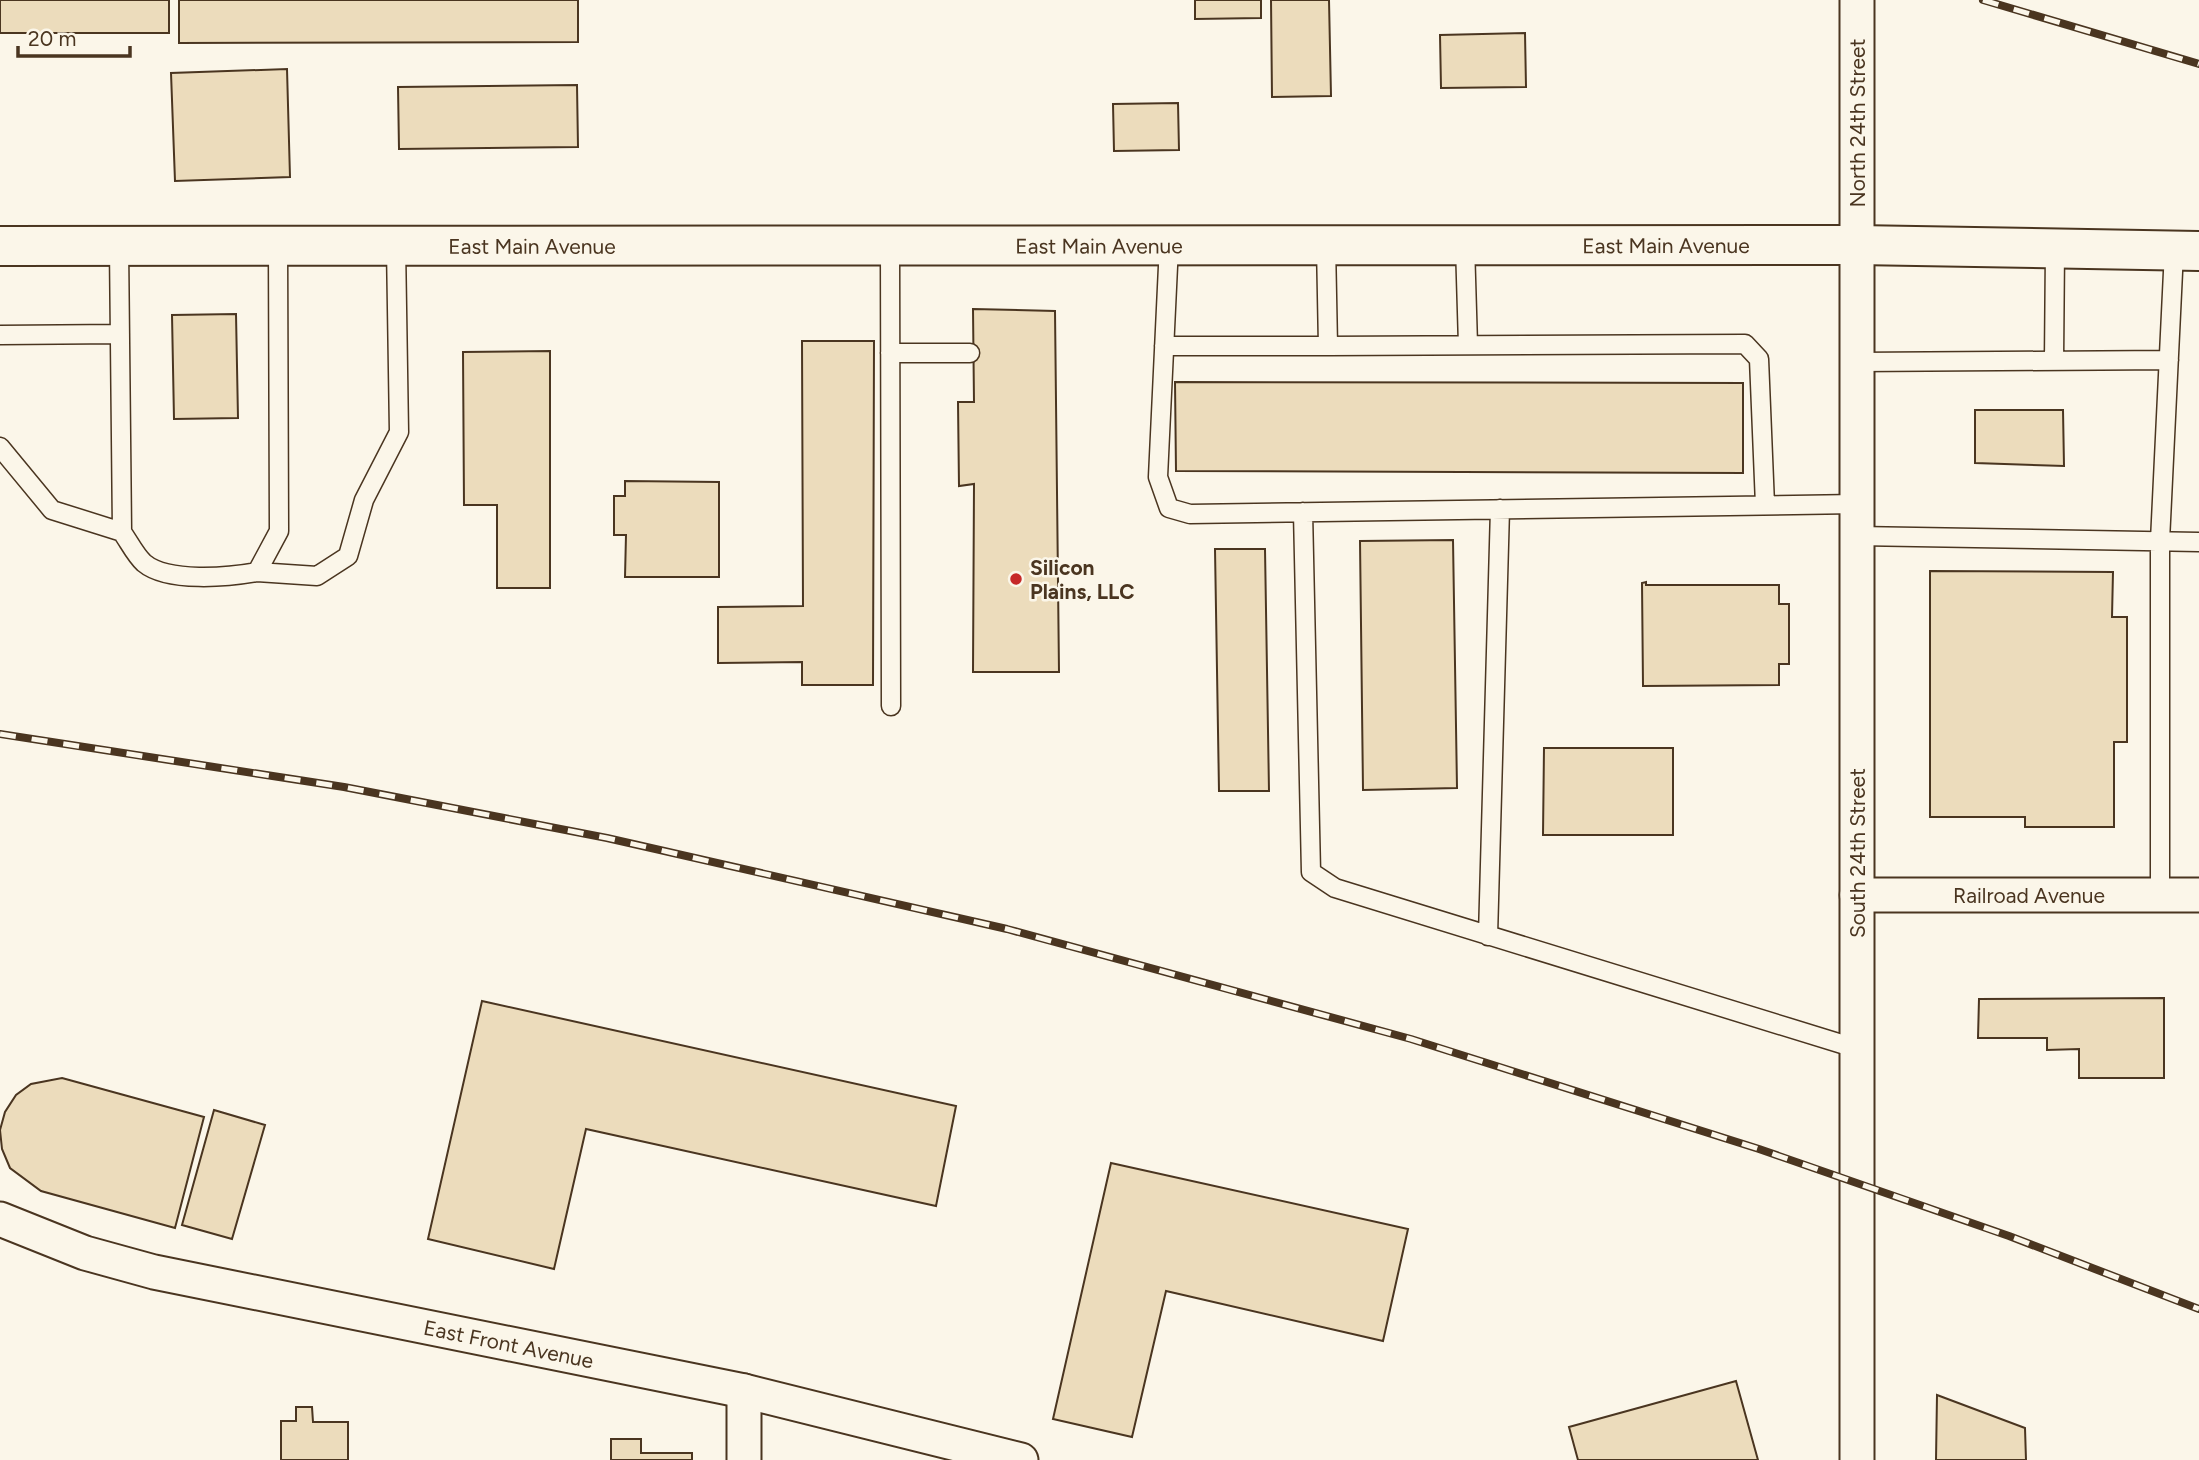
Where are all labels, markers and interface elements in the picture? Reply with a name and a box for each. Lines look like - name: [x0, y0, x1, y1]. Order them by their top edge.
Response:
- scale bar: [18, 14, 130, 58]
- text: 20 m: [28, 26, 76, 51]
- street label: North 24th Street: [1845, 39, 1870, 207]
- street label: East Main Avenue: [448, 233, 616, 258]
- street label: East Main Avenue: [1015, 233, 1183, 258]
- street label: East Main Avenue: [1582, 233, 1750, 258]
- place label: Silicon Plains, LLC: [1030, 555, 1134, 604]
- marker: Silicon Plains, LLC: [1008, 571, 1024, 587]
- street label: South 24th Street: [1845, 768, 1870, 938]
- street label: Railroad Avenue: [1953, 883, 2105, 908]
- street label: East Front Avenue: [422, 1314, 596, 1373]

